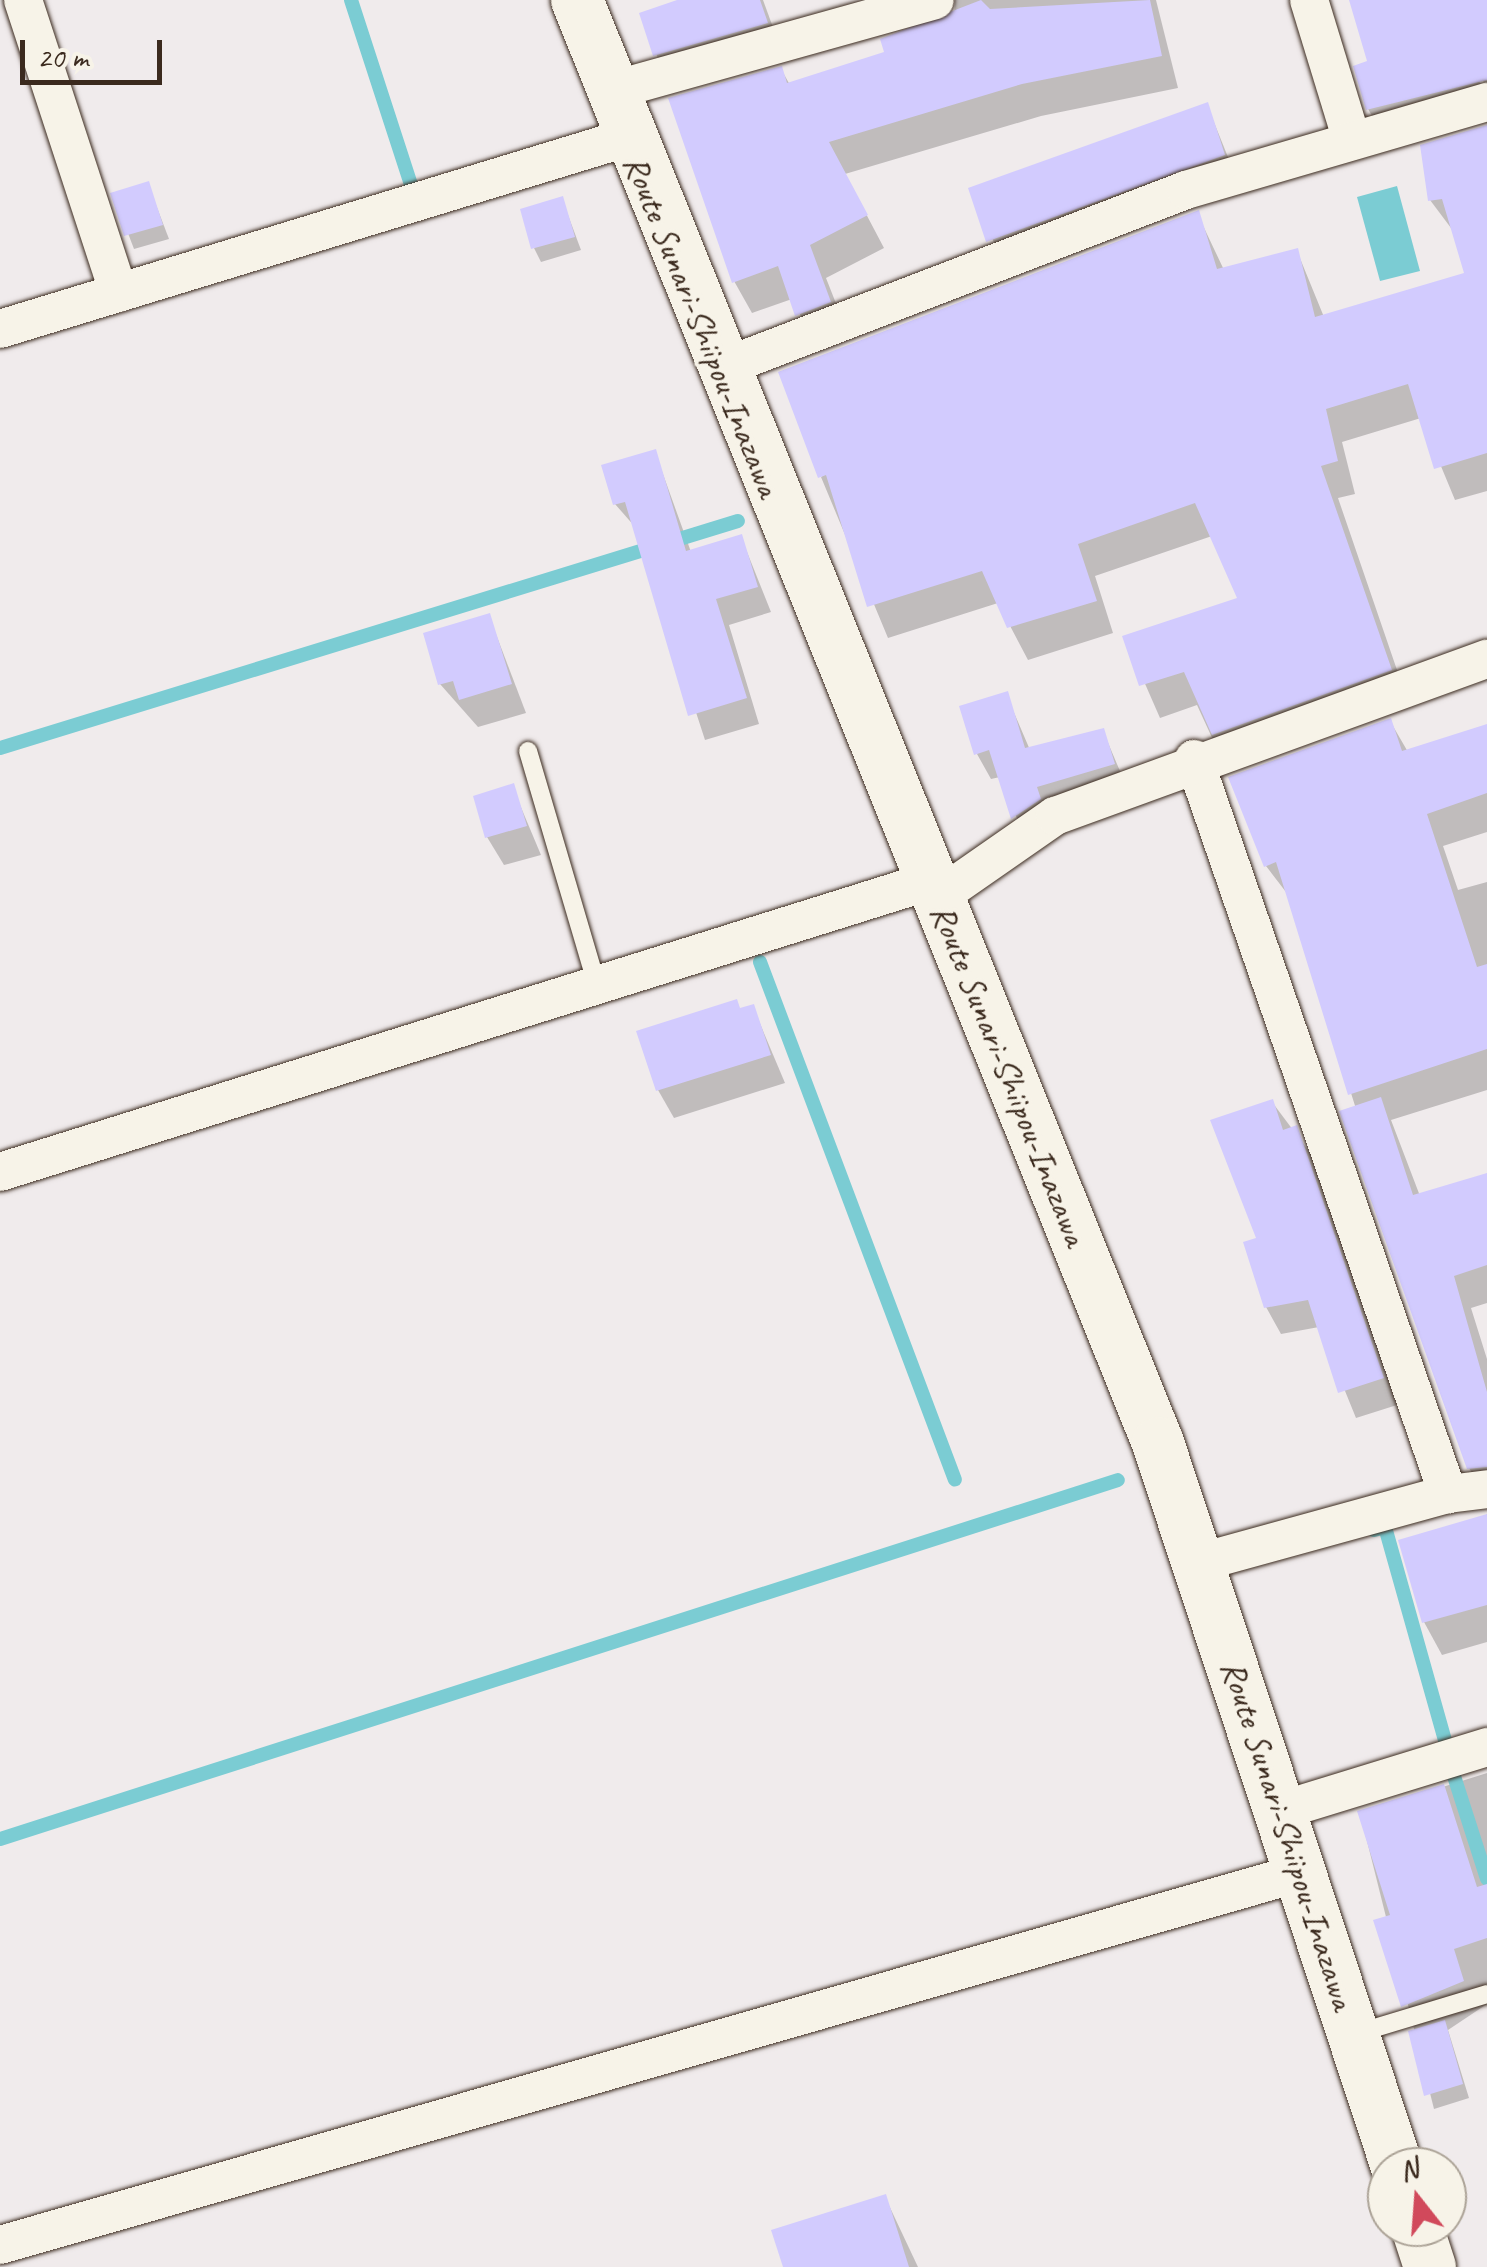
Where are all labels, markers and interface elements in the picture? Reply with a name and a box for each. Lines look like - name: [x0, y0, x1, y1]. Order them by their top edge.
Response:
- scale bar: [25, 20, 168, 82]
- text: 20 m: [37, 38, 88, 76]
- street label: Route Sunari-Shiipou-Inazawa: [614, 149, 790, 503]
- street label: Route Sunari-Shiipou-Inazawa: [921, 898, 1097, 1252]
- street label: Route Sunari-Shiipou-Inazawa: [1212, 1655, 1364, 2015]
- north arrow: [1367, 2147, 1467, 2247]
- text: N: [1395, 2150, 1422, 2189]

